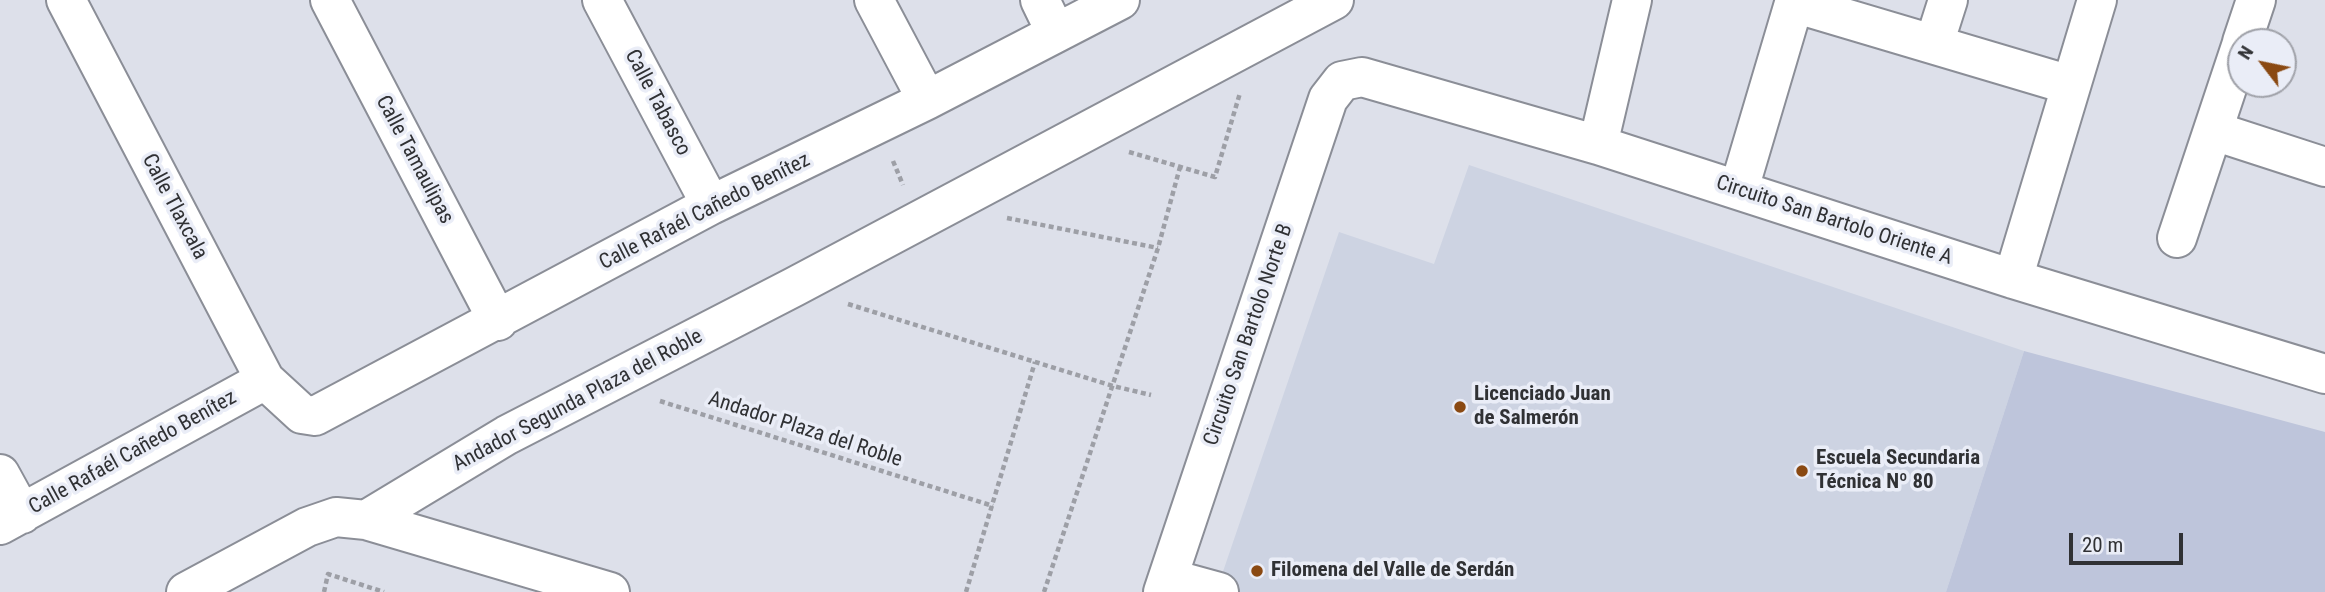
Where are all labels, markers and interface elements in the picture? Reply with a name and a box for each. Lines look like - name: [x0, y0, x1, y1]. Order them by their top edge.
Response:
- north arrow: [2227, 28, 2297, 98]
- text: N: [2233, 42, 2258, 64]
- street label: Calle Tabasco: [619, 46, 695, 160]
- street label: Calle Tamaulipas: [370, 92, 458, 228]
- street label: Calle Rafaél Cañedo Benítez: [595, 148, 815, 276]
- street label: Calle Tlaxcala: [136, 150, 212, 264]
- street label: Circuito San Bartolo Oriente A: [1713, 171, 1955, 271]
- street label: Circuito San Bartolo Norte B: [1199, 221, 1299, 449]
- street label: Andador Segunda Plaza del Roble: [449, 324, 707, 478]
- place label: Licenciado Juan de Salmerón: [1474, 382, 1611, 432]
- street label: Calle Rafaél Cañedo Benítez: [25, 385, 241, 521]
- street label: Andador Plaza del Roble: [705, 387, 905, 473]
- marker: Licenciado Juan de Salmerón: [1452, 399, 1468, 415]
- place label: Escuela Secundaria Técnica Nº 80: [1816, 446, 1980, 496]
- marker: Escuela Secundaria Técnica Nº 80: [1794, 463, 1810, 479]
- scale bar: [2073, 518, 2187, 562]
- text: 20 m: [2082, 533, 2123, 557]
- place label: Filomena del Valle de Serdán: [1271, 558, 1514, 584]
- marker: Filomena del Valle de Serdán: [1249, 563, 1265, 579]

